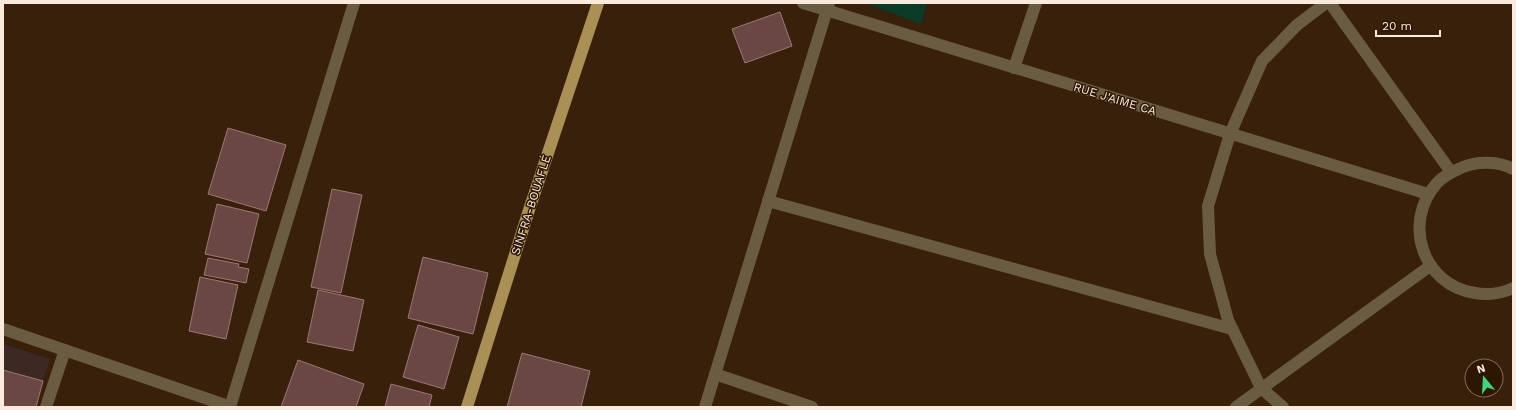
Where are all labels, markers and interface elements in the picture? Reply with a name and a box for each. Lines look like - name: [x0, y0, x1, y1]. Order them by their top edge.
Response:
- scale bar: [1376, 12, 1440, 38]
- text: 20 m: [1382, 19, 1412, 33]
- street label: RUE J'AIME CA: [1072, 80, 1158, 118]
- street label: SINFRA-BOUAFLÉ: [508, 153, 554, 257]
- north arrow: [1464, 358, 1504, 398]
- text: N: [1475, 362, 1487, 376]

